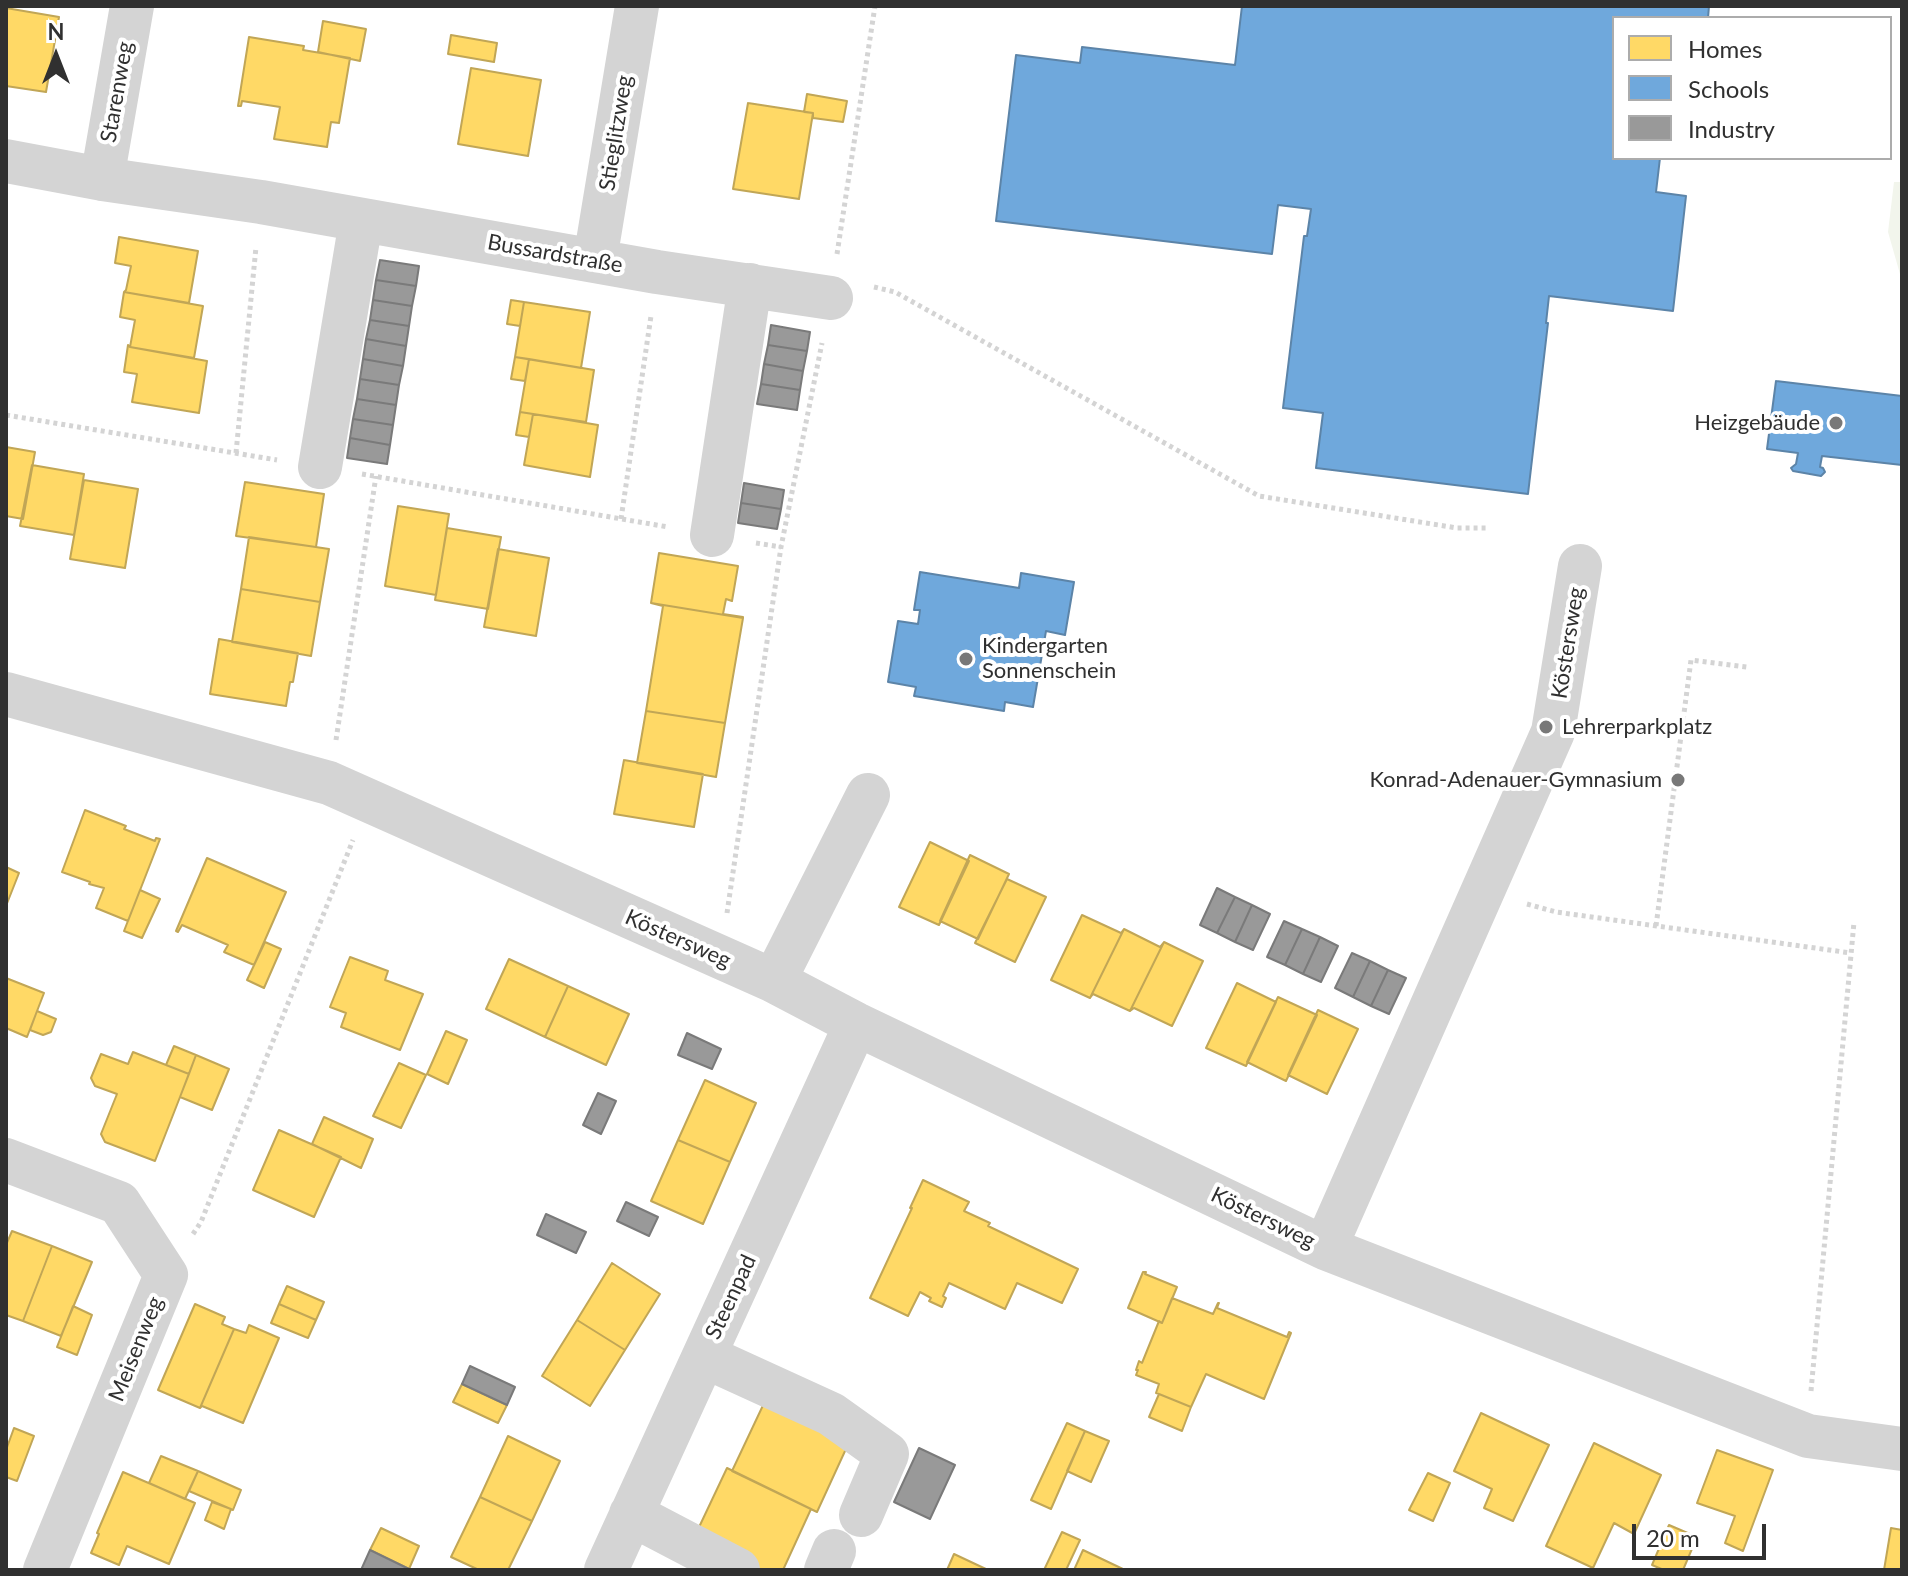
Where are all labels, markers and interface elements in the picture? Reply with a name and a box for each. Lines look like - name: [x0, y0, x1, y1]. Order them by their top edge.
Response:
- north arrow: [16, 16, 96, 96]
- legend: [1612, 16, 1892, 160]
- text: N: [48, 18, 64, 45]
- text: Homes: [1688, 34, 1762, 63]
- street label: Starenweg: [95, 40, 139, 144]
- street label: Stieglitzweg: [594, 73, 638, 193]
- text: Schools: [1688, 74, 1769, 103]
- text: Industry: [1688, 114, 1775, 143]
- street label: Bussardstraße: [485, 229, 625, 279]
- place label: Heizgebäude: [1694, 410, 1820, 436]
- marker: Heizgebäude: [1827, 414, 1845, 432]
- street label: Köstersweg: [1546, 585, 1590, 701]
- place label: Kindergarten Sonnenschein: [982, 633, 1116, 684]
- marker: Kindergarten Sonnenschein: [957, 650, 975, 668]
- place label: Lehrerparkplatz: [1562, 714, 1712, 740]
- marker: Lehrerparkplatz: [1537, 718, 1555, 736]
- place label: Konrad-Adenauer-Gymnasium: [1369, 767, 1662, 793]
- marker: Konrad-Adenauer-Gymnasium: [1669, 771, 1687, 789]
- street label: Köstersweg: [621, 904, 735, 974]
- street label: Köstersweg: [1207, 1181, 1319, 1255]
- street label: Steenpad: [700, 1250, 762, 1344]
- street label: Meisenweg: [103, 1293, 169, 1405]
- scale bar: [1636, 1508, 1770, 1558]
- text: 20 m: [1646, 1523, 1700, 1552]

